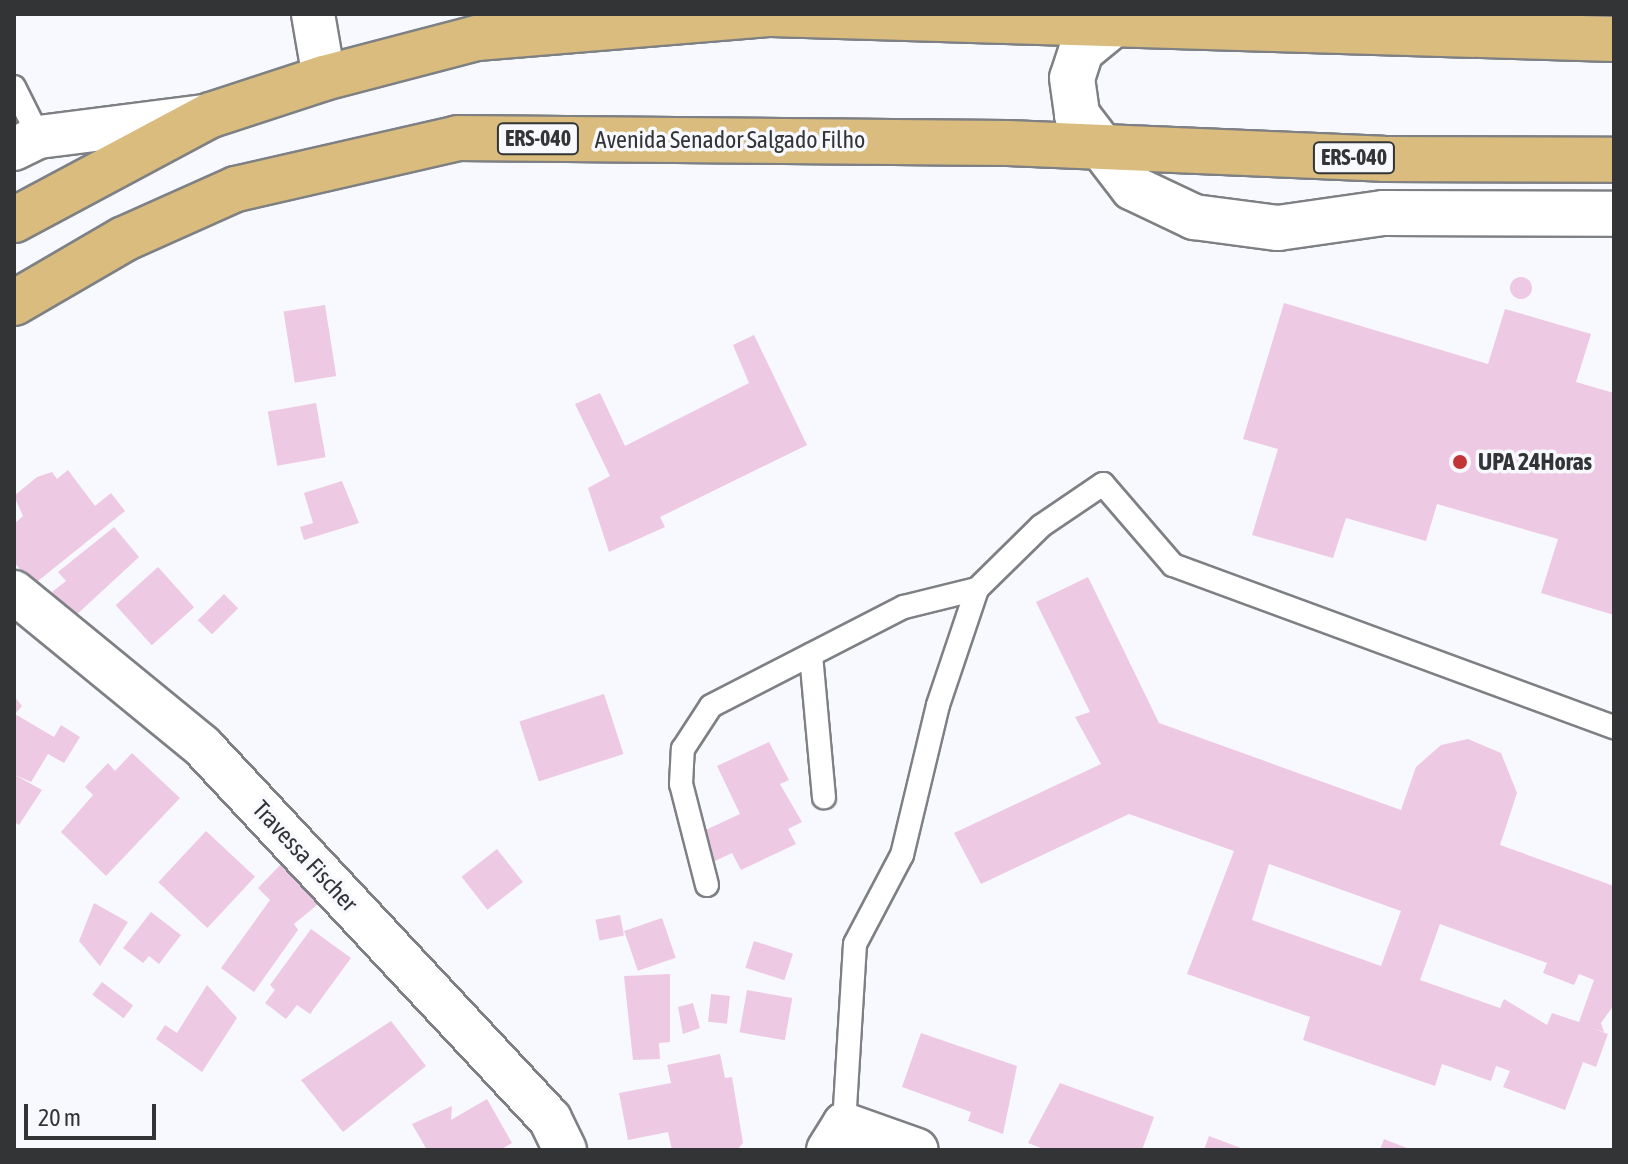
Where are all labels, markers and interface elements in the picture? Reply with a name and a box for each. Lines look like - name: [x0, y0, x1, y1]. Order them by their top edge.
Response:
- road number: ERS-040: [496, 121, 580, 157]
- street label: Avenida Senador Salgado Filho: [595, 126, 865, 154]
- road number: ERS-040: [1312, 140, 1396, 176]
- place label: UPA 24Horas: [1478, 448, 1592, 476]
- marker: UPA 24Horas: [1449, 451, 1471, 473]
- street label: Travessa Fischer: [246, 795, 364, 917]
- scale bar: [28, 1088, 160, 1138]
- text: 20 m: [38, 1104, 81, 1131]

